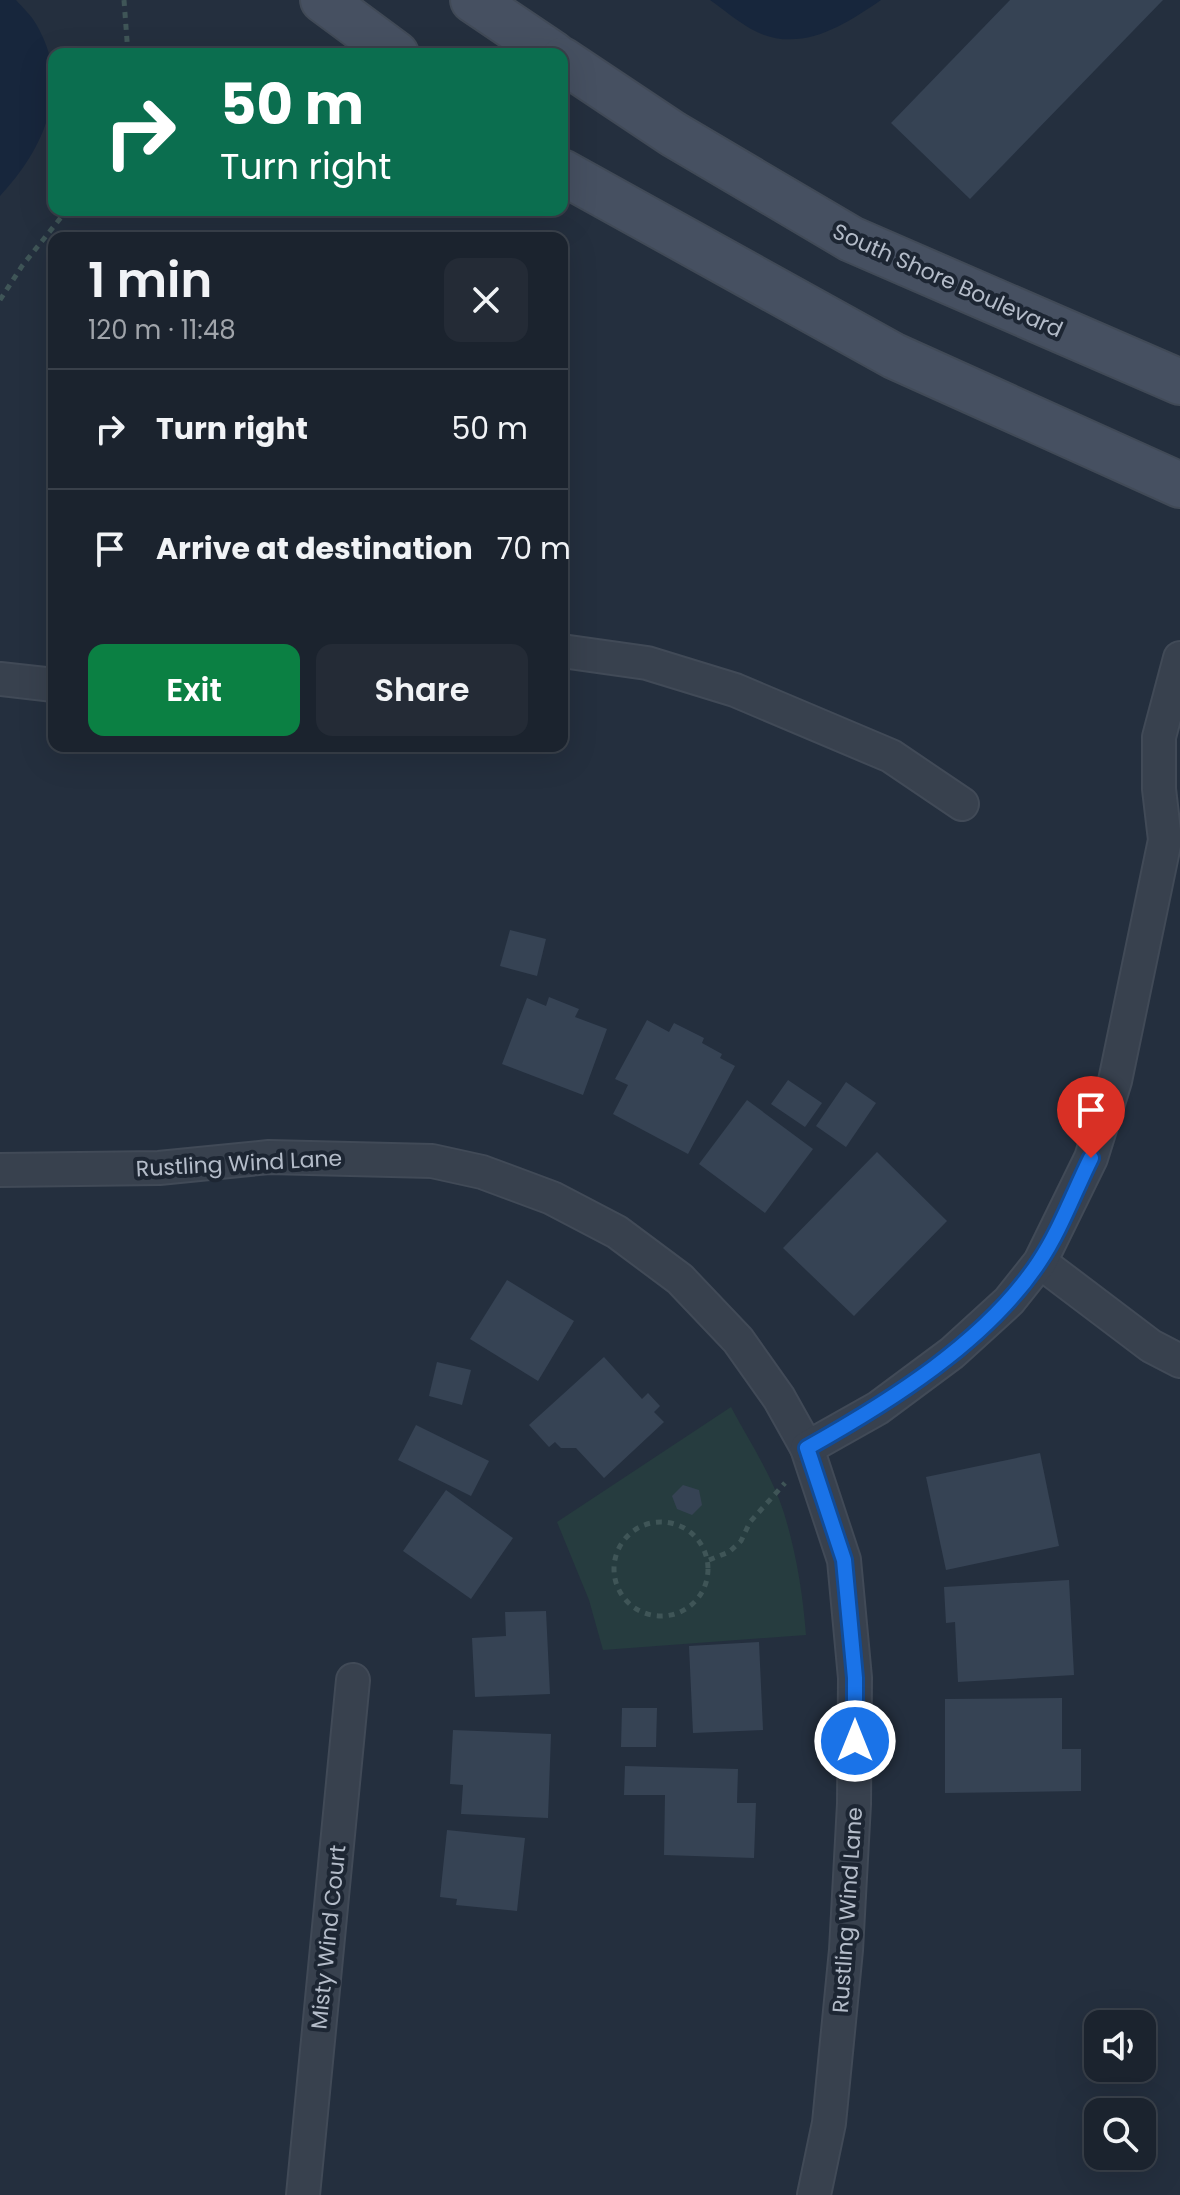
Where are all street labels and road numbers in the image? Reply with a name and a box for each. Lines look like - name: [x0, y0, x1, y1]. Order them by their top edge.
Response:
- street label: South Shore Boulevard: [828, 216, 1068, 345]
- street label: Rustling Wind Lane: [135, 1143, 343, 1184]
- street label: Rustling Wind Lane: [825, 1806, 870, 2014]
- street label: Misty Wind Court: [303, 1843, 354, 2031]

